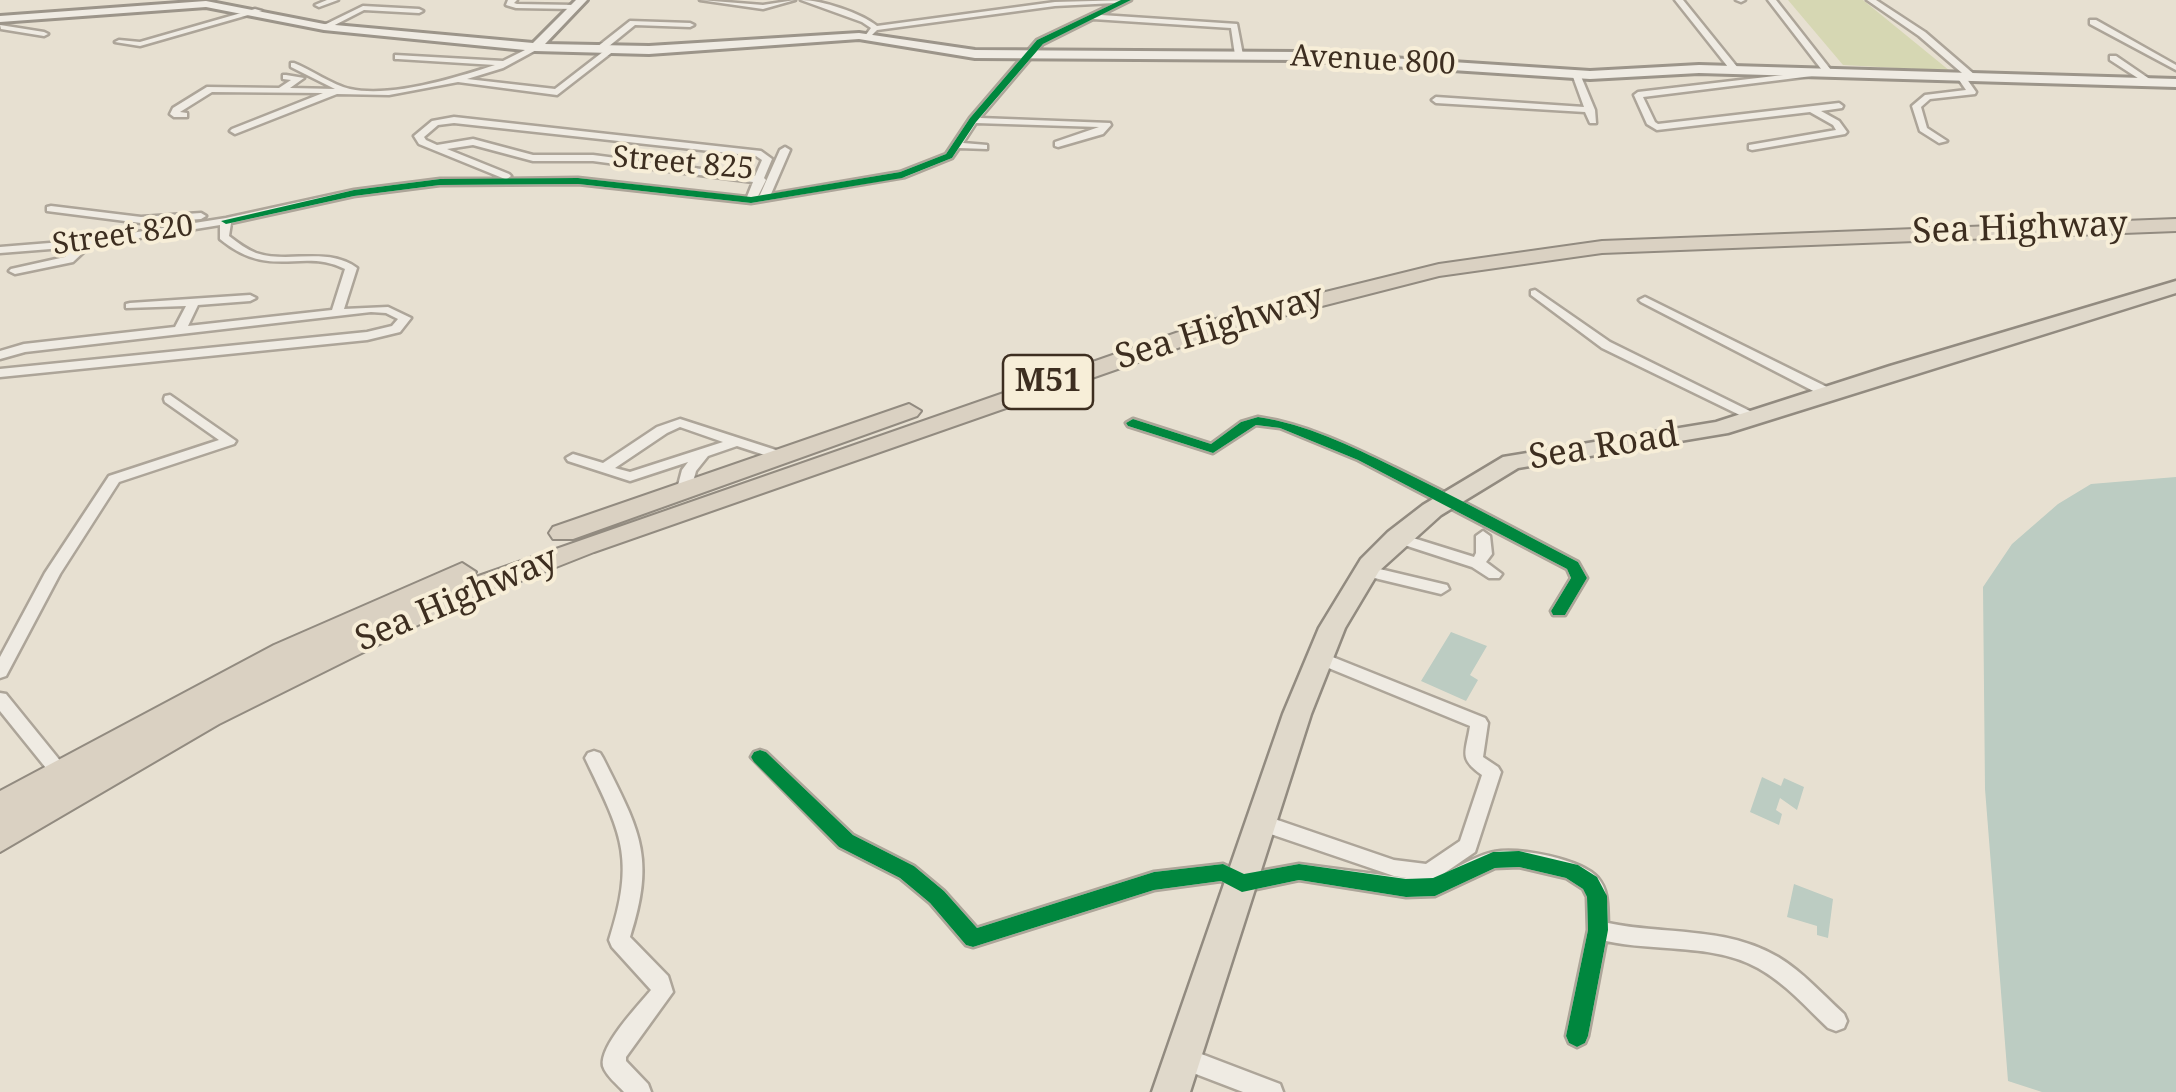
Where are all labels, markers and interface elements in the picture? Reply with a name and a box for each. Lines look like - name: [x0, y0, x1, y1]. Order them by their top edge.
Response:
- street label: Avenue 800: [1290, 39, 1456, 83]
- street label: Street 825: [611, 140, 755, 188]
- street label: Sea Highway: [1912, 204, 2128, 254]
- street label: Street 820: [50, 208, 196, 264]
- street label: Sea Highway: [1111, 276, 1329, 380]
- road number: M51: [1003, 355, 1093, 409]
- street label: Sea Road: [1526, 414, 1682, 480]
- street label: Sea Highway: [350, 539, 564, 661]

